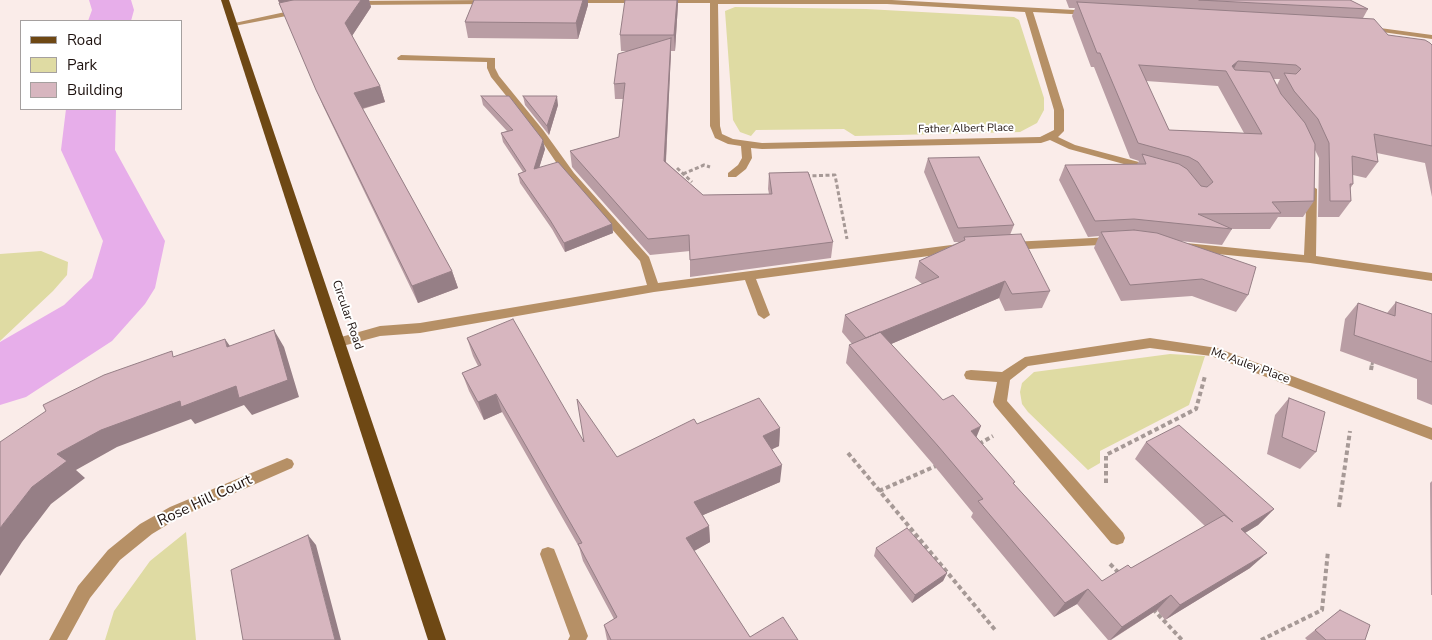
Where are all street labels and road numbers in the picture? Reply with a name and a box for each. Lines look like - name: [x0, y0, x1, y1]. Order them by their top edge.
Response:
- street label: Father Albert Place: [918, 122, 1014, 136]
- street label: Circular Road: [328, 278, 366, 352]
- street label: Mc Auley Place: [1209, 345, 1291, 387]
- street label: Rose Hill Court: [155, 471, 255, 531]

